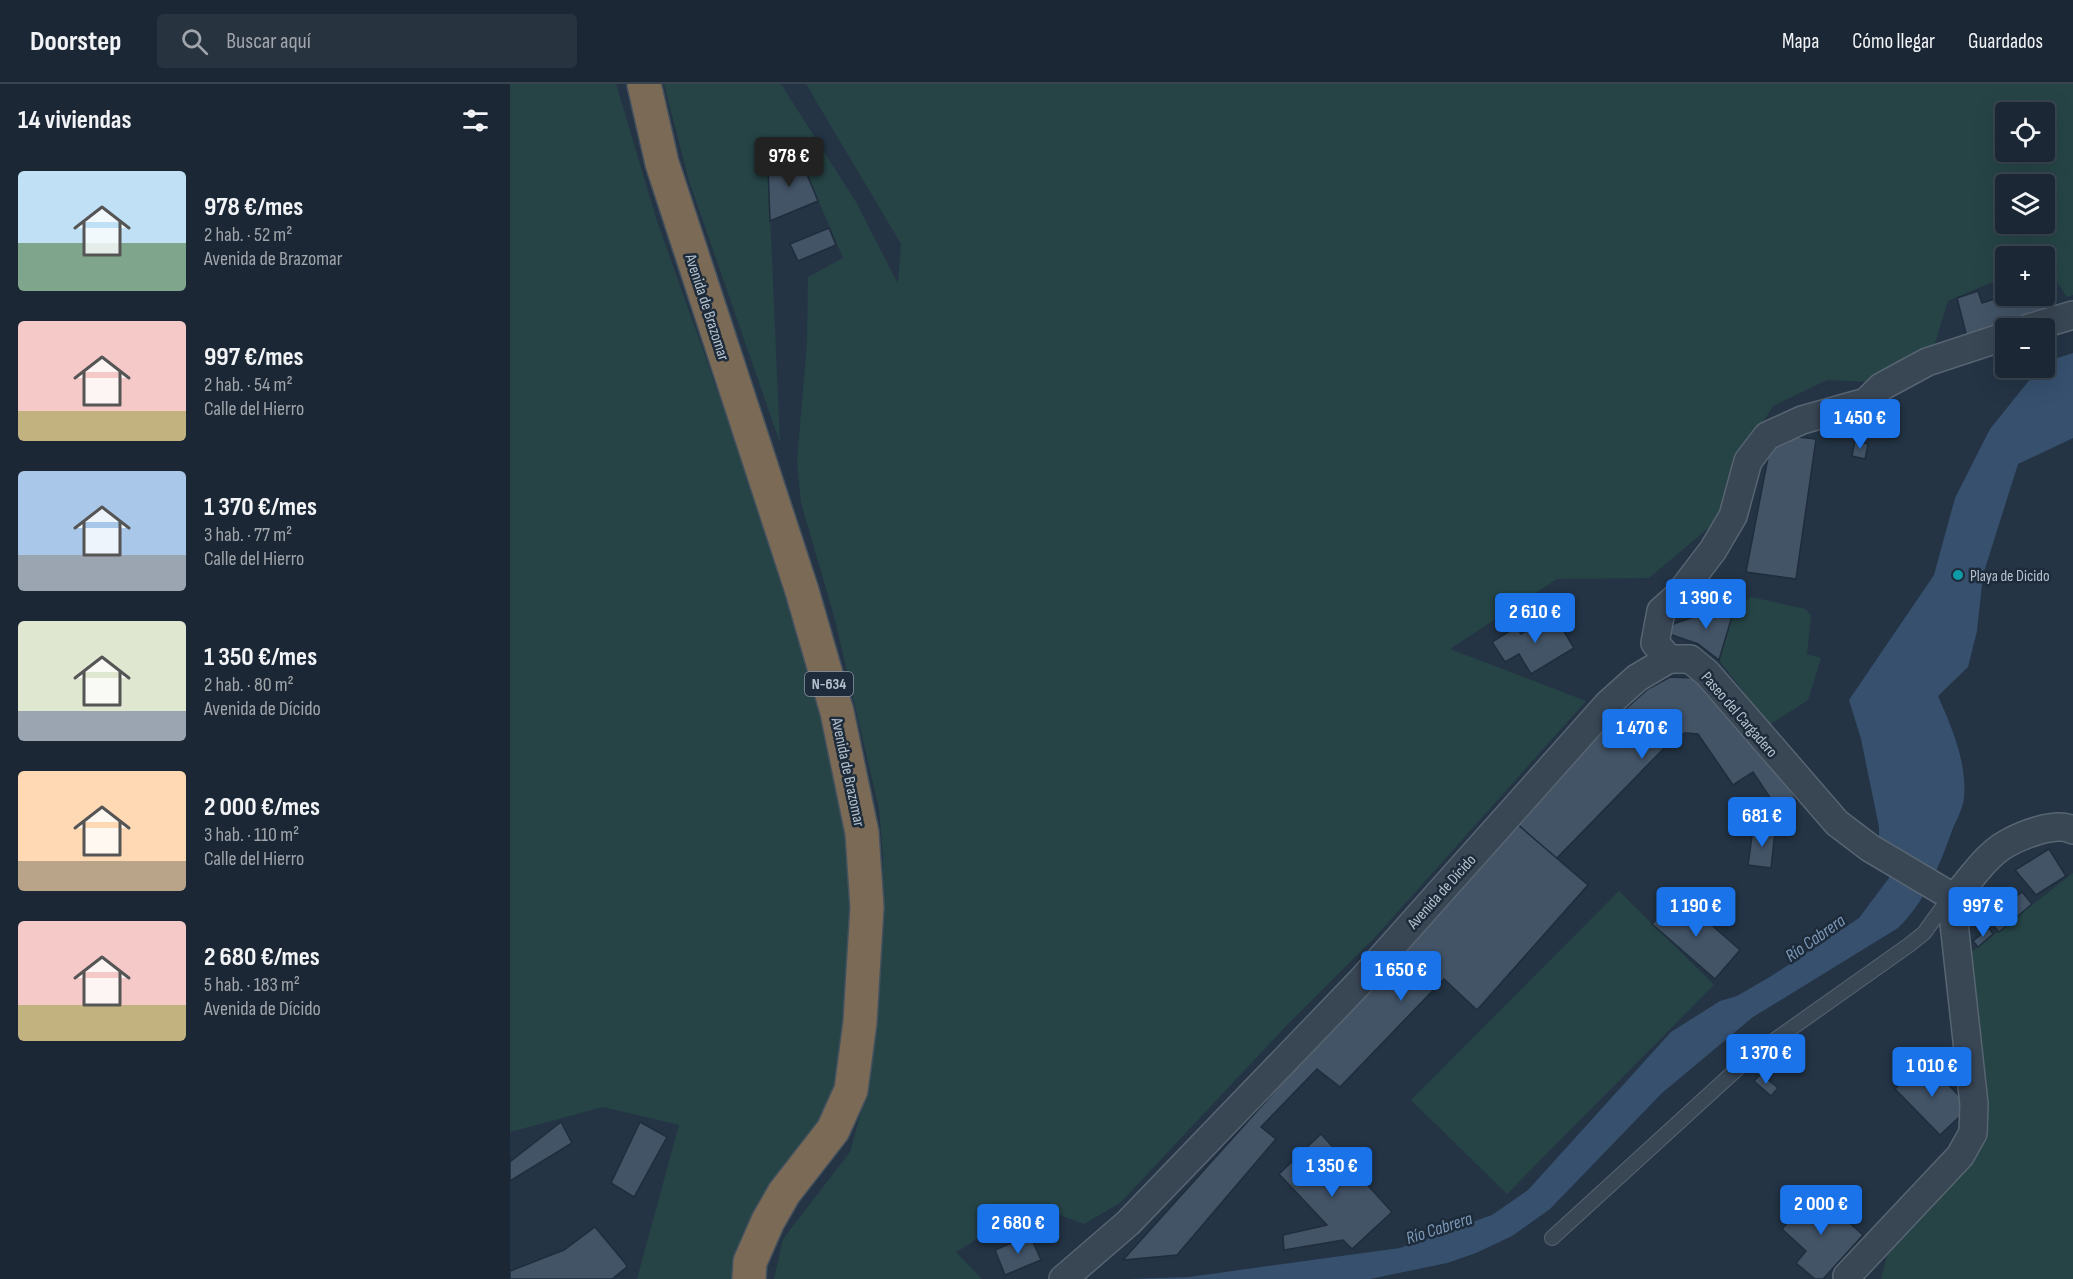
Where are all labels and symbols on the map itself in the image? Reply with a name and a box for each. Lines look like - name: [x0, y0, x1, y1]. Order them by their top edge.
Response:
- pin: 978 €: [747, 137, 831, 188]
- street label: Avenida de Brazomar: [680, 251, 733, 363]
- pin: 1 450 €: [1805, 399, 1915, 450]
- place label: Playa de Dicido: [1970, 567, 2050, 586]
- marker: Playa de Dicido: [1951, 568, 1965, 582]
- pin: 1 390 €: [1651, 579, 1761, 630]
- pin: 2 610 €: [1480, 593, 1590, 644]
- street label: Paseo del Cargadero: [1697, 668, 1781, 762]
- road number: N-634: [805, 672, 853, 696]
- pin: 1 470 €: [1587, 709, 1697, 760]
- street label: Avenida de Brazomar: [827, 715, 868, 829]
- pin: 681 €: [1720, 797, 1804, 848]
- street label: Avenida de Dícido: [1403, 851, 1480, 934]
- pin: 1 190 €: [1641, 887, 1751, 938]
- pin: 997 €: [1941, 887, 2025, 938]
- water label: Río Cabrera: [1781, 910, 1850, 967]
- pin: 1 650 €: [1346, 951, 1456, 1002]
- pin: 1 370 €: [1711, 1034, 1821, 1085]
- pin: 1 010 €: [1877, 1047, 1987, 1098]
- pin: 1 350 €: [1277, 1147, 1387, 1198]
- pin: 2 000 €: [1766, 1185, 1876, 1236]
- pin: 2 680 €: [963, 1204, 1073, 1255]
- water label: Río Cabrera: [1403, 1208, 1476, 1249]

